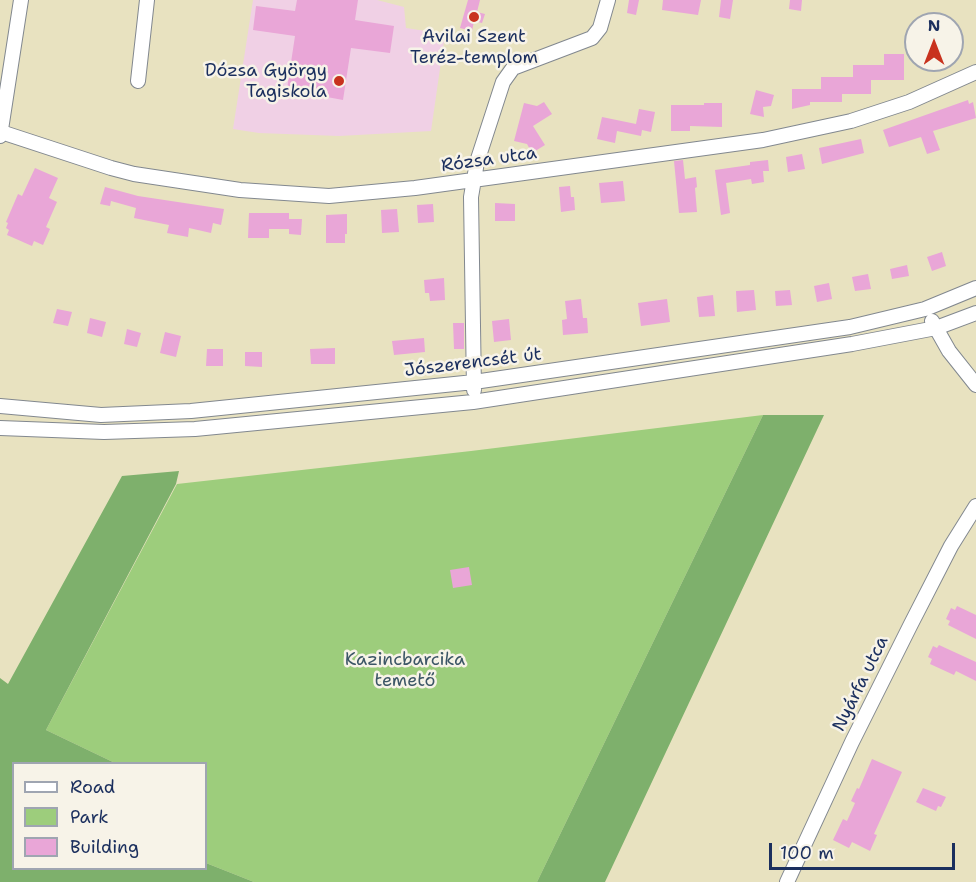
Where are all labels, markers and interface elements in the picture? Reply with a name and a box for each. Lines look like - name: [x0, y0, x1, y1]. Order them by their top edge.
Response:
- marker: Avilai Szent Teréz-templom: [467, 10, 481, 24]
- north arrow: [904, 12, 964, 72]
- text: N: [928, 15, 940, 36]
- place label: Avilai Szent Teréz-templom: [410, 26, 538, 68]
- place label: Dózsa György Tagiskola: [205, 60, 327, 103]
- marker: Dózsa György Tagiskola: [332, 74, 346, 88]
- street label: Rózsa utca: [440, 143, 538, 177]
- street label: Jószerencsét út: [403, 344, 543, 382]
- street label: Nyárfa utca: [829, 633, 893, 735]
- park label: Kazincbarcika temető: [345, 649, 465, 692]
- legend: [12, 762, 207, 870]
- text: Road: [70, 775, 115, 799]
- text: Park: [70, 805, 109, 829]
- scale bar: [772, 831, 958, 869]
- text: Building: [70, 835, 139, 859]
- text: 100 m: [780, 841, 834, 865]

